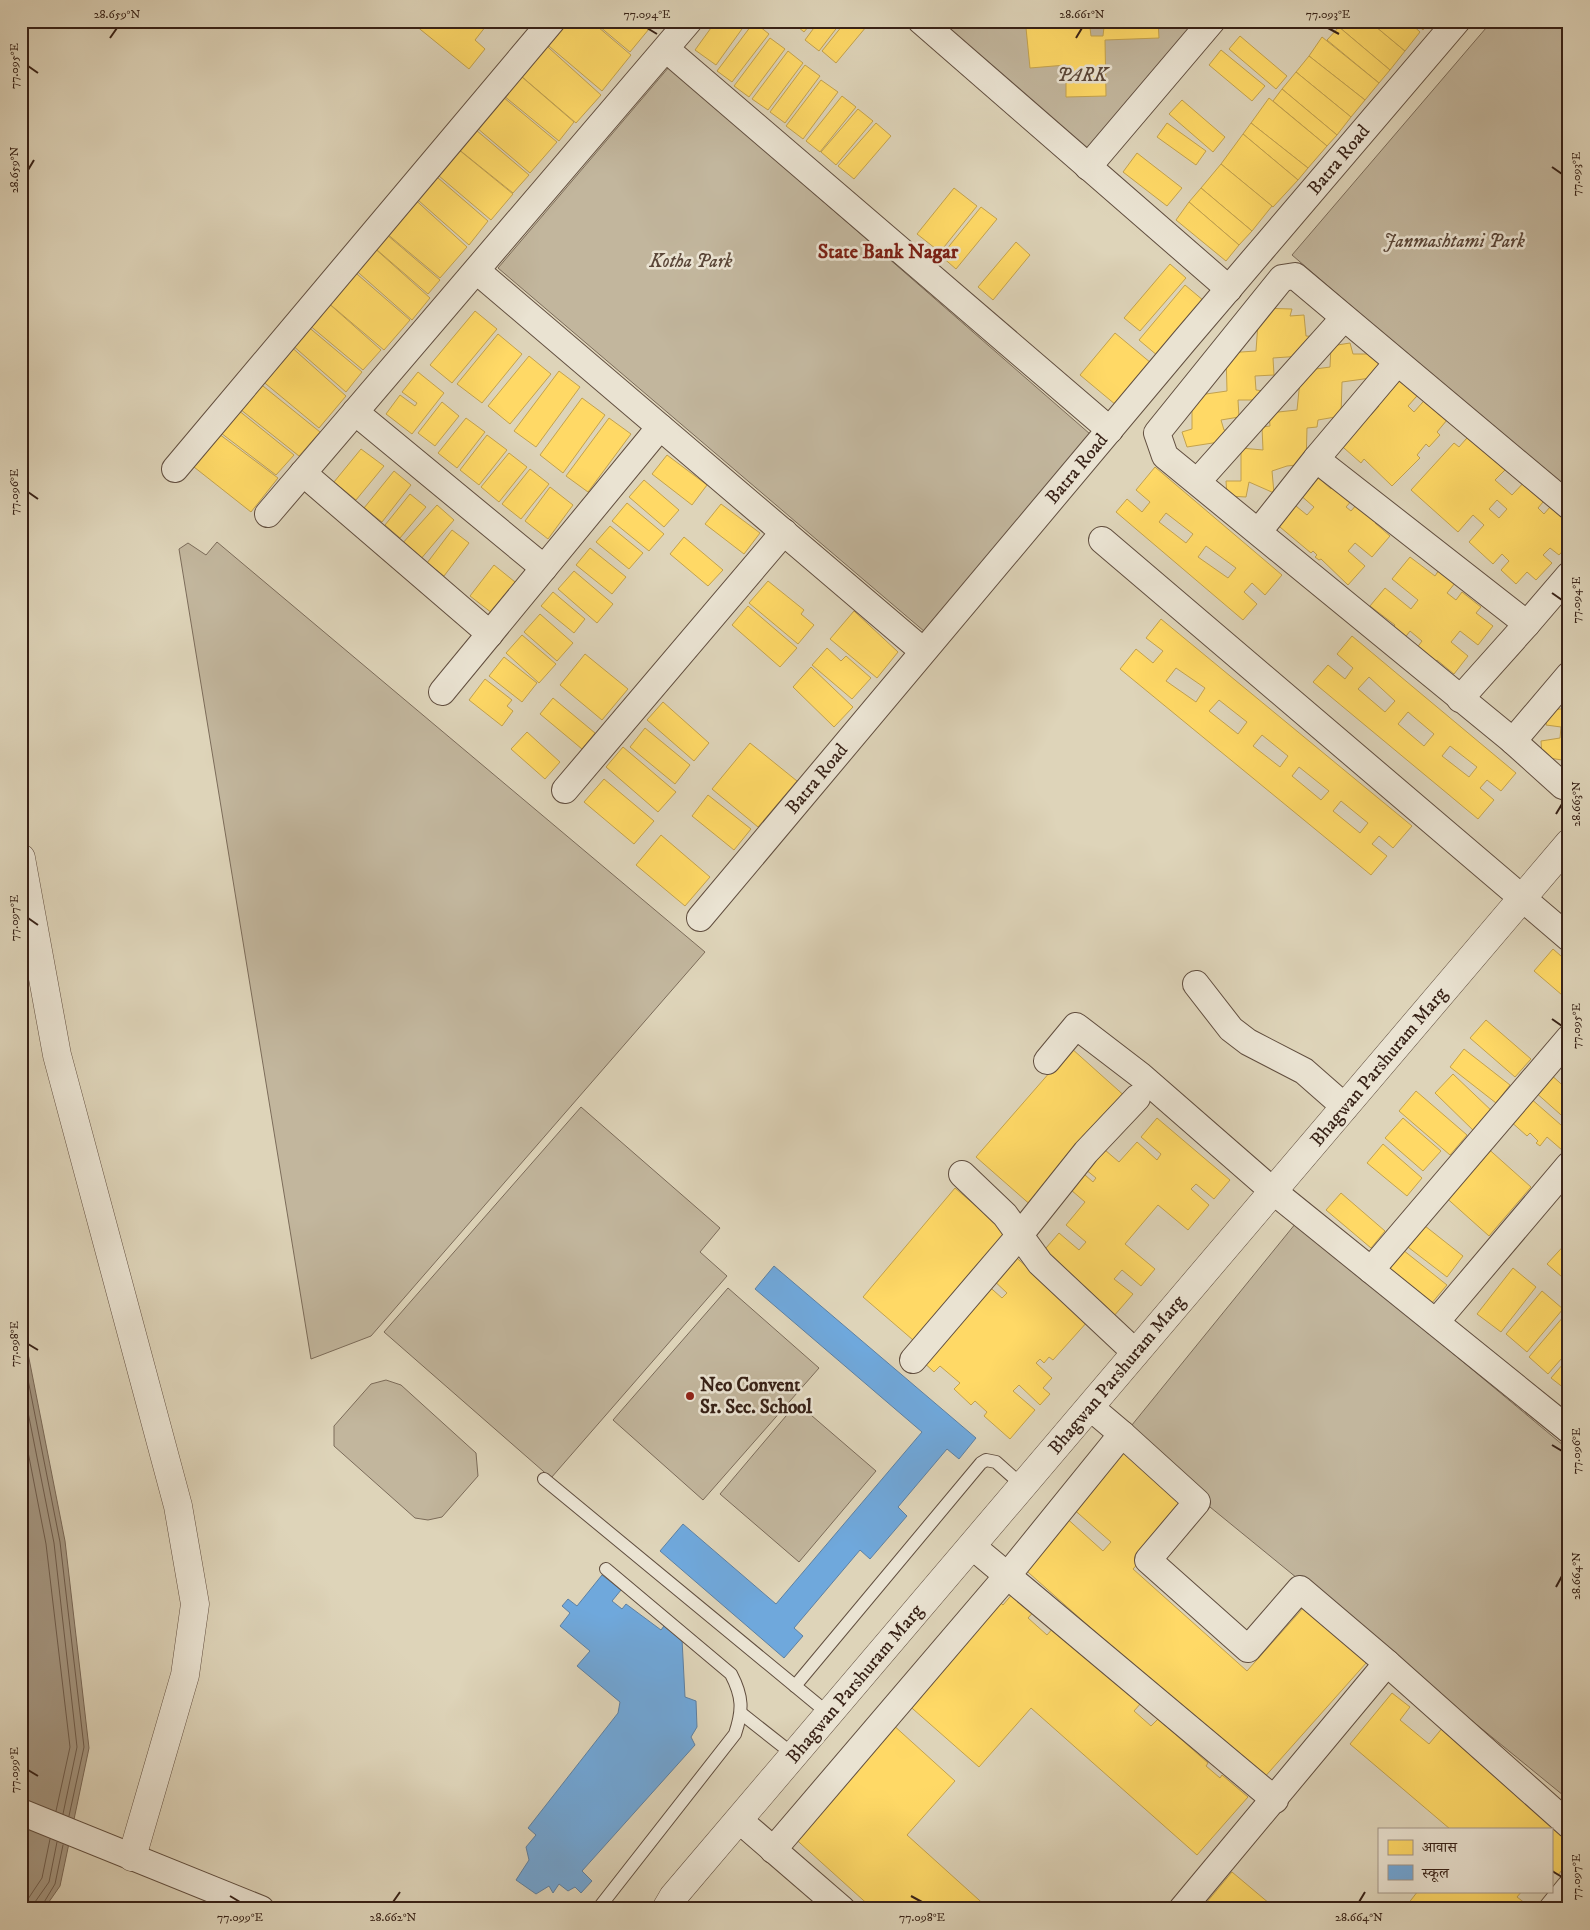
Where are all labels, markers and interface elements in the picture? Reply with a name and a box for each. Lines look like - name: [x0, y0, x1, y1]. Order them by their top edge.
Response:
- text: 28.659°N: [94, 7, 140, 22]
- text: 77.094°E: [623, 7, 671, 22]
- text: 28.661°N: [1059, 7, 1105, 22]
- text: 77.093°E: [1306, 7, 1351, 22]
- text: 77.095°E: [7, 42, 22, 89]
- park label: PARK: [1057, 64, 1110, 87]
- street label: Batra Road: [1303, 120, 1375, 200]
- text: 28.659°N: [7, 147, 22, 193]
- text: 77.093°E: [1569, 151, 1584, 196]
- park label: Janmashtami Park: [1383, 230, 1525, 253]
- district label: State Bank Nagar: [818, 240, 959, 265]
- park label: Kotha Park: [649, 250, 732, 273]
- street label: Batra Road: [1041, 429, 1113, 509]
- text: 77.096°E: [7, 468, 22, 515]
- text: 77.094°E: [1569, 576, 1584, 624]
- street label: Batra Road: [781, 739, 853, 819]
- text: 28.663°N: [1569, 781, 1584, 827]
- text: 77.097°E: [7, 894, 22, 941]
- street label: Bhagwan Parshuram Marg: [1306, 982, 1453, 1151]
- text: 77.095°E: [1569, 1002, 1584, 1049]
- street label: Bhagwan Parshuram Marg: [1044, 1290, 1191, 1459]
- text: 77.098°E: [7, 1320, 22, 1367]
- place label: Neo Convent Sr. Sec. School: [700, 1374, 812, 1419]
- marker: Neo Convent Sr. Sec. School: [684, 1390, 696, 1402]
- text: 77.096°E: [1569, 1427, 1584, 1474]
- text: 28.664°N: [1569, 1552, 1584, 1600]
- street label: Bhagwan Parshuram Marg: [782, 1599, 929, 1768]
- text: 77.099°E: [7, 1746, 22, 1793]
- legend: [1378, 1828, 1552, 1892]
- text: आवास: [1422, 1838, 1458, 1857]
- text: 77.097°E: [1569, 1853, 1584, 1900]
- text: स्कूल: [1421, 1864, 1450, 1883]
- text: 77.099°E: [217, 1910, 264, 1925]
- text: 28.662°N: [370, 1910, 417, 1925]
- text: 77.098°E: [899, 1910, 946, 1925]
- text: 28.664°N: [1335, 1910, 1383, 1925]

